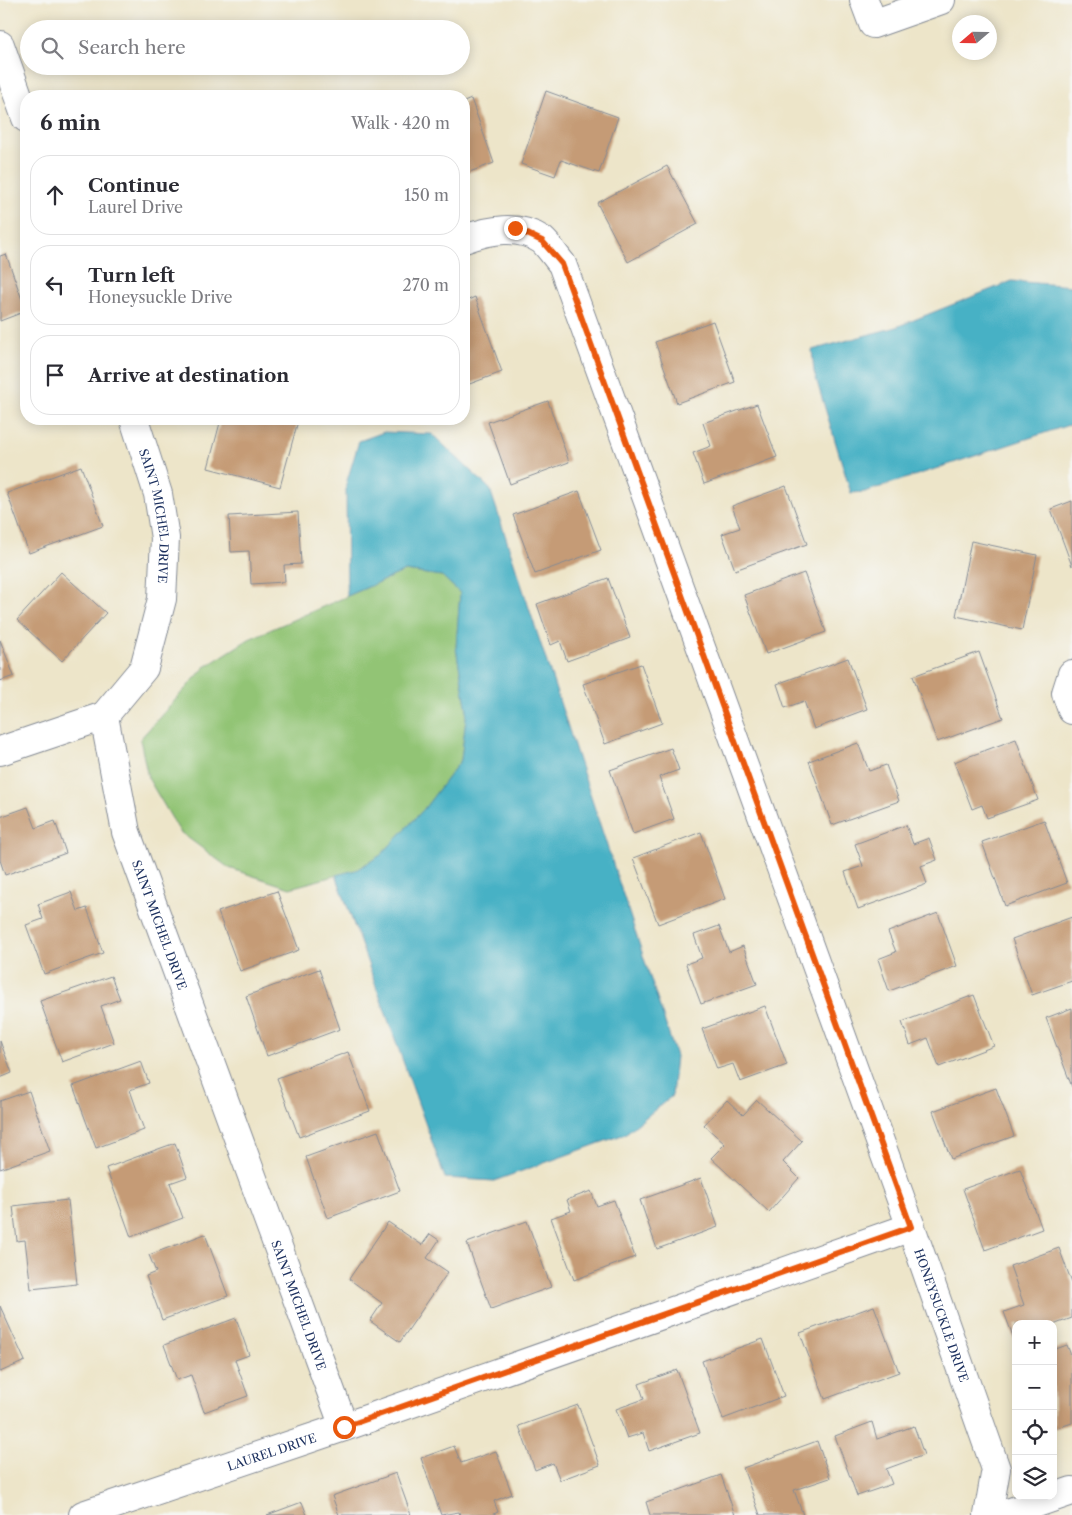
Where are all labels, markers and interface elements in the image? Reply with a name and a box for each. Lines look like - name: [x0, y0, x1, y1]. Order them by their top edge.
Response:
- north arrow: [952, 15, 997, 60]
- search box: [20, 20, 470, 75]
- icon: search: [38, 34, 66, 62]
- text: Search here: [78, 36, 186, 59]
- text: 6 min: [40, 110, 101, 135]
- text: Walk · 420 m: [351, 113, 450, 133]
- text: Continue: [88, 174, 180, 197]
- icon: ahead: [41, 181, 69, 209]
- text: 150 m: [404, 185, 449, 205]
- text: Laurel Drive: [88, 197, 183, 217]
- route end: [504, 217, 527, 240]
- text: Turn left: [88, 264, 175, 287]
- icon: left: [41, 271, 69, 299]
- text: 270 m: [403, 275, 449, 295]
- text: Honeysuckle Drive: [88, 287, 232, 307]
- icon: arrive: [41, 361, 69, 389]
- text: Arrive at destination: [88, 364, 289, 387]
- street label: SAINT MICHEL DRIVE: [136, 447, 173, 584]
- street label: SAINT MICHEL DRIVE: [129, 858, 191, 992]
- street label: SAINT MICHEL DRIVE: [269, 1238, 330, 1372]
- street label: HONEYSUCKLE DRIVE: [912, 1246, 972, 1384]
- map controls: [1012, 1320, 1057, 1500]
- button: +: [1012, 1320, 1057, 1365]
- button: −: [1012, 1365, 1057, 1410]
- button: locate: [1012, 1410, 1057, 1455]
- route start: [333, 1416, 356, 1439]
- street label: LAUREL DRIVE: [225, 1429, 318, 1473]
- button: layers: [1012, 1455, 1057, 1500]

